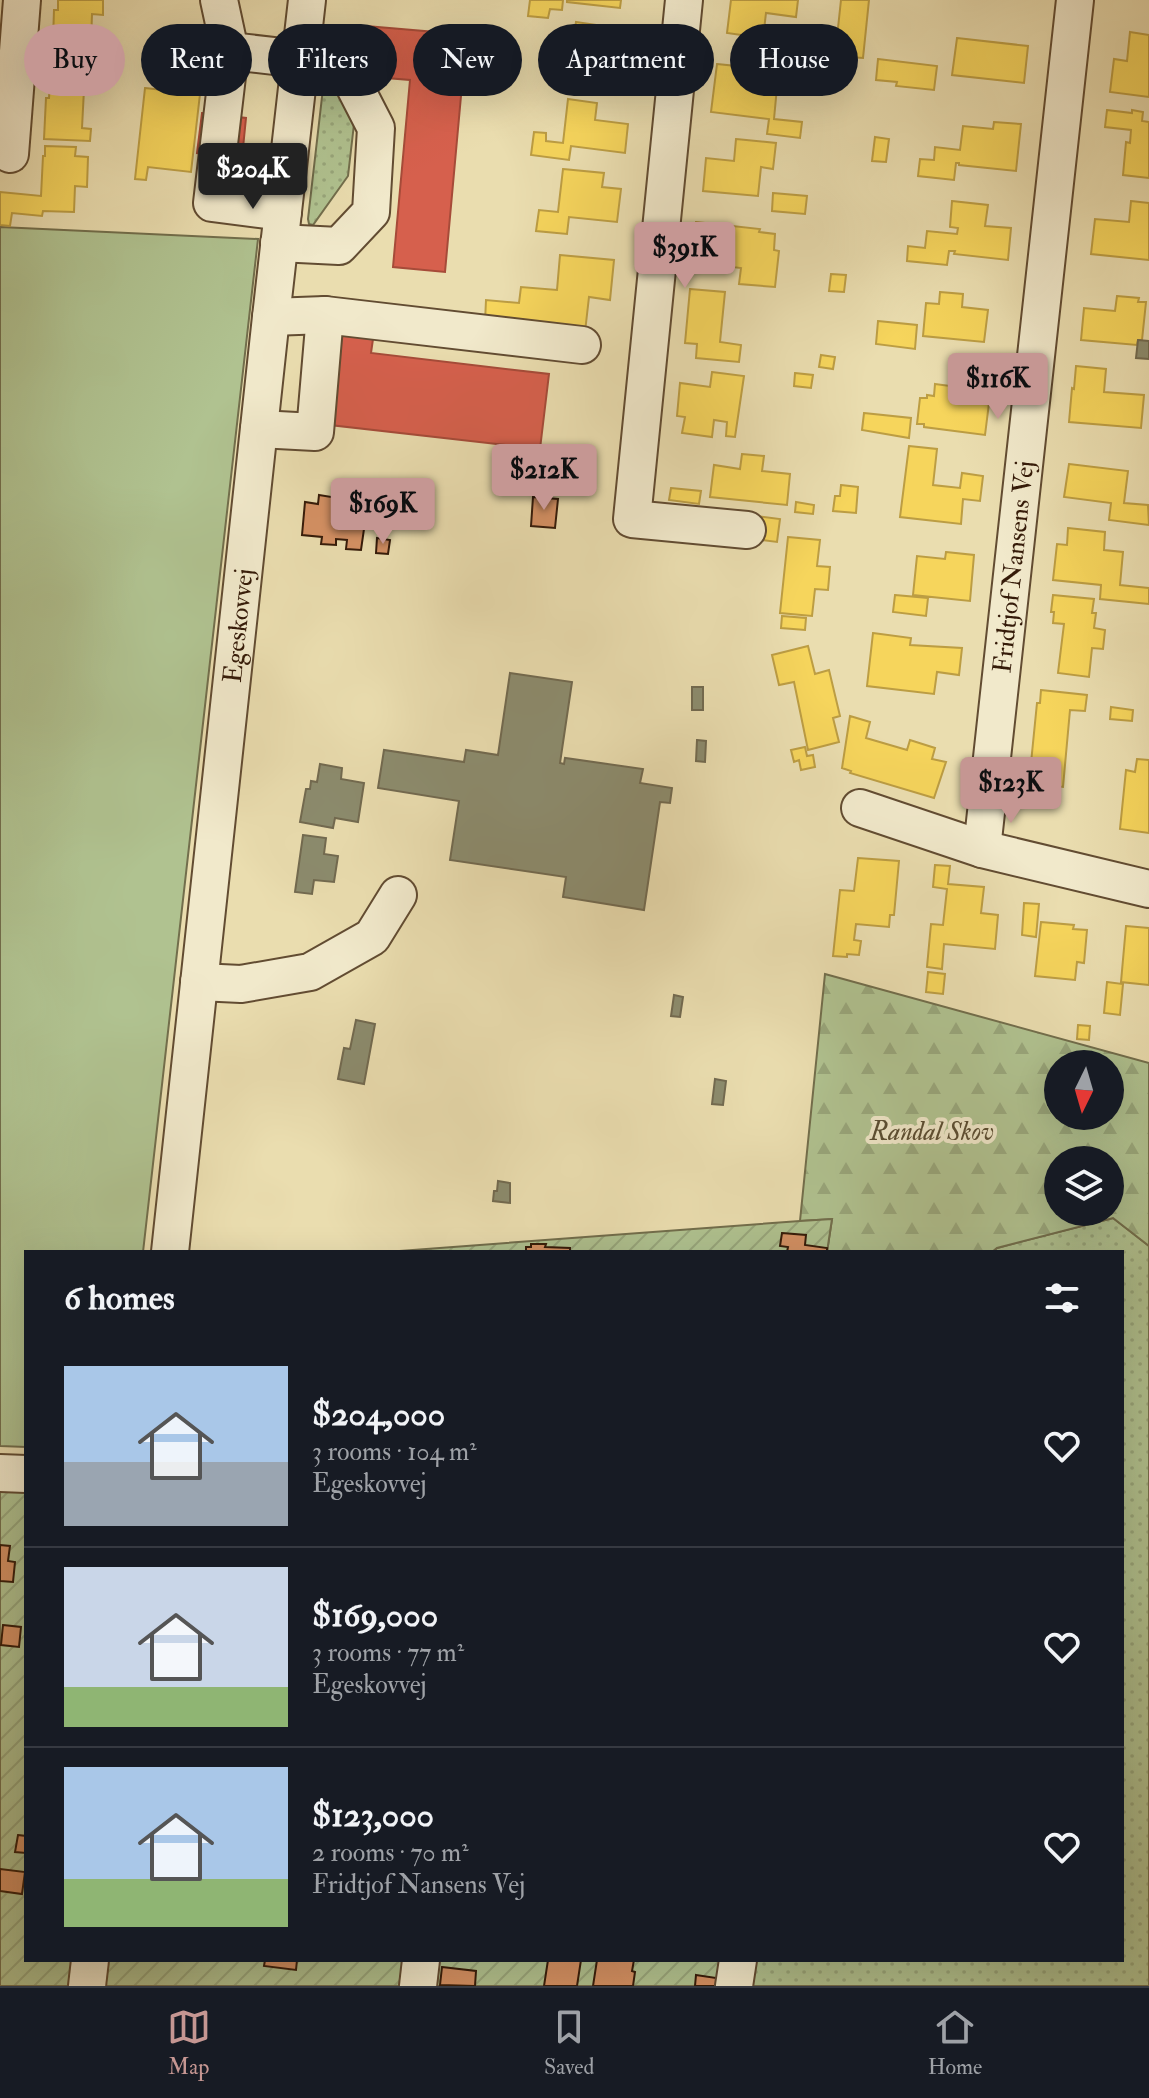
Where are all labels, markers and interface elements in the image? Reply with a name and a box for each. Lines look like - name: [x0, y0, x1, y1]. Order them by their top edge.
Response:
- chip: Buy: [24, 24, 125, 96]
- chip: Rent: [141, 24, 252, 96]
- chip: Filters: [268, 24, 397, 96]
- chip: New: [413, 24, 522, 96]
- chip: Apartment: [538, 24, 714, 96]
- chip: House: [730, 24, 858, 96]
- pin: $204K: [197, 143, 309, 211]
- text: $204K: [216, 153, 290, 185]
- pin: $391K: [629, 222, 741, 290]
- text: $391K: [652, 232, 718, 264]
- pin: $116K: [942, 353, 1054, 421]
- text: $116K: [966, 363, 1030, 395]
- pin: $212K: [488, 444, 600, 512]
- text: $212K: [510, 454, 578, 486]
- street label: Fridtjof Nansens Vej: [986, 459, 1041, 675]
- pin: $169K: [327, 478, 439, 546]
- text: $169K: [349, 488, 417, 520]
- street label: Egeskovvej: [217, 567, 261, 685]
- pin: $123K: [955, 757, 1067, 825]
- text: $123K: [978, 767, 1044, 799]
- north arrow: [1044, 1050, 1124, 1130]
- map controls: [1044, 1050, 1124, 1226]
- park label: Randal Skov: [869, 1116, 994, 1148]
- button: layers: [1044, 1146, 1124, 1226]
- icon: filters: [1040, 1276, 1084, 1320]
- text: 6 homes: [64, 1277, 175, 1320]
- text: $204,000: [312, 1393, 445, 1436]
- icon: home: [128, 1398, 224, 1494]
- icon: heart: [1040, 1424, 1084, 1468]
- text: 3 rooms · 104 m²: [312, 1436, 477, 1468]
- text: Egeskovvej: [312, 1468, 427, 1500]
- text: $169,000: [312, 1594, 438, 1637]
- icon: home: [128, 1599, 224, 1695]
- icon: heart: [1040, 1625, 1084, 1669]
- text: 3 rooms · 77 m²: [312, 1637, 464, 1669]
- text: Egeskovvej: [312, 1669, 427, 1701]
- text: $123,000: [312, 1794, 434, 1837]
- icon: home: [128, 1799, 224, 1895]
- icon: heart: [1040, 1825, 1084, 1869]
- text: 2 rooms · 70 m²: [312, 1837, 469, 1869]
- text: Fridtjof Nansens Vej: [312, 1869, 525, 1901]
- tab: Map: [167, 2005, 211, 2081]
- tab: Saved: [544, 2005, 594, 2081]
- tab: Home: [928, 2005, 982, 2081]

